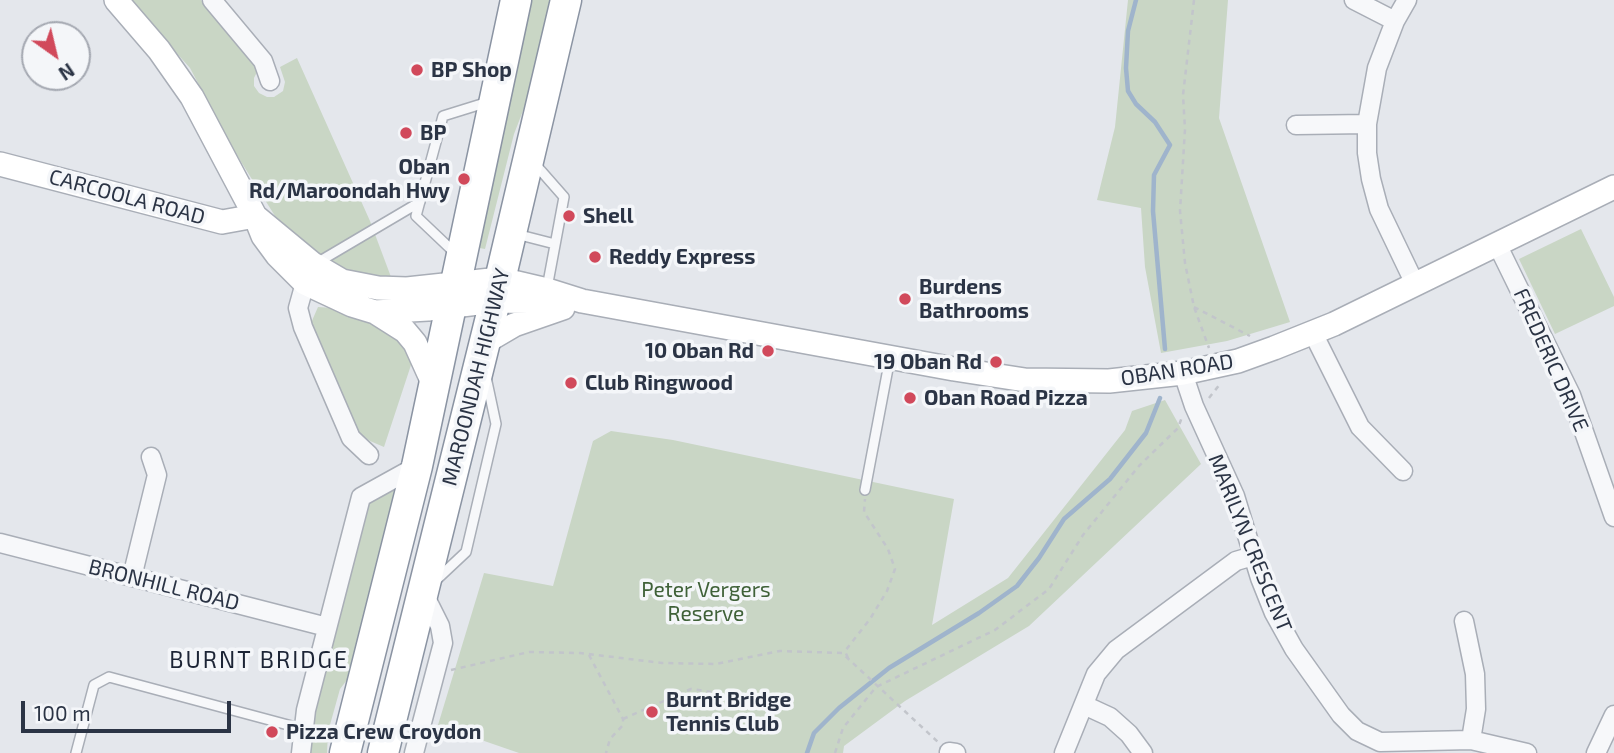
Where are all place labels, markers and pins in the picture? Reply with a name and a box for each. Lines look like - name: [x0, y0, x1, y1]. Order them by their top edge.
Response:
- place label: BP Shop: [431, 57, 512, 83]
- marker: BP Shop: [409, 62, 425, 78]
- place label: BP: [420, 120, 446, 146]
- marker: BP: [398, 125, 414, 141]
- place label: Oban Rd/Maroondah Hwy: [249, 154, 450, 204]
- marker: Oban Rd/Maroondah Hwy: [456, 171, 472, 187]
- place label: Shell: [583, 203, 634, 229]
- marker: Shell: [561, 208, 577, 224]
- place label: Reddy Express: [609, 244, 755, 270]
- marker: Reddy Express: [587, 249, 603, 265]
- place label: Burdens Bathrooms: [919, 274, 1029, 324]
- marker: Burdens Bathrooms: [897, 291, 913, 307]
- place label: 10 Oban Rd: [645, 338, 754, 364]
- marker: 10 Oban Rd: [760, 343, 776, 359]
- place label: 19 Oban Rd: [874, 349, 982, 375]
- marker: 19 Oban Rd: [988, 354, 1004, 370]
- place label: Club Ringwood: [585, 370, 733, 396]
- marker: Club Ringwood: [563, 375, 579, 391]
- place label: Oban Road Pizza: [924, 385, 1088, 411]
- marker: Oban Road Pizza: [902, 390, 918, 406]
- place label: Burnt Bridge Tennis Club: [666, 687, 791, 737]
- marker: Burnt Bridge Tennis Club: [644, 704, 660, 720]
- place label: Pizza Crew Croydon: [286, 719, 481, 745]
- marker: Pizza Crew Croydon: [264, 724, 280, 740]

